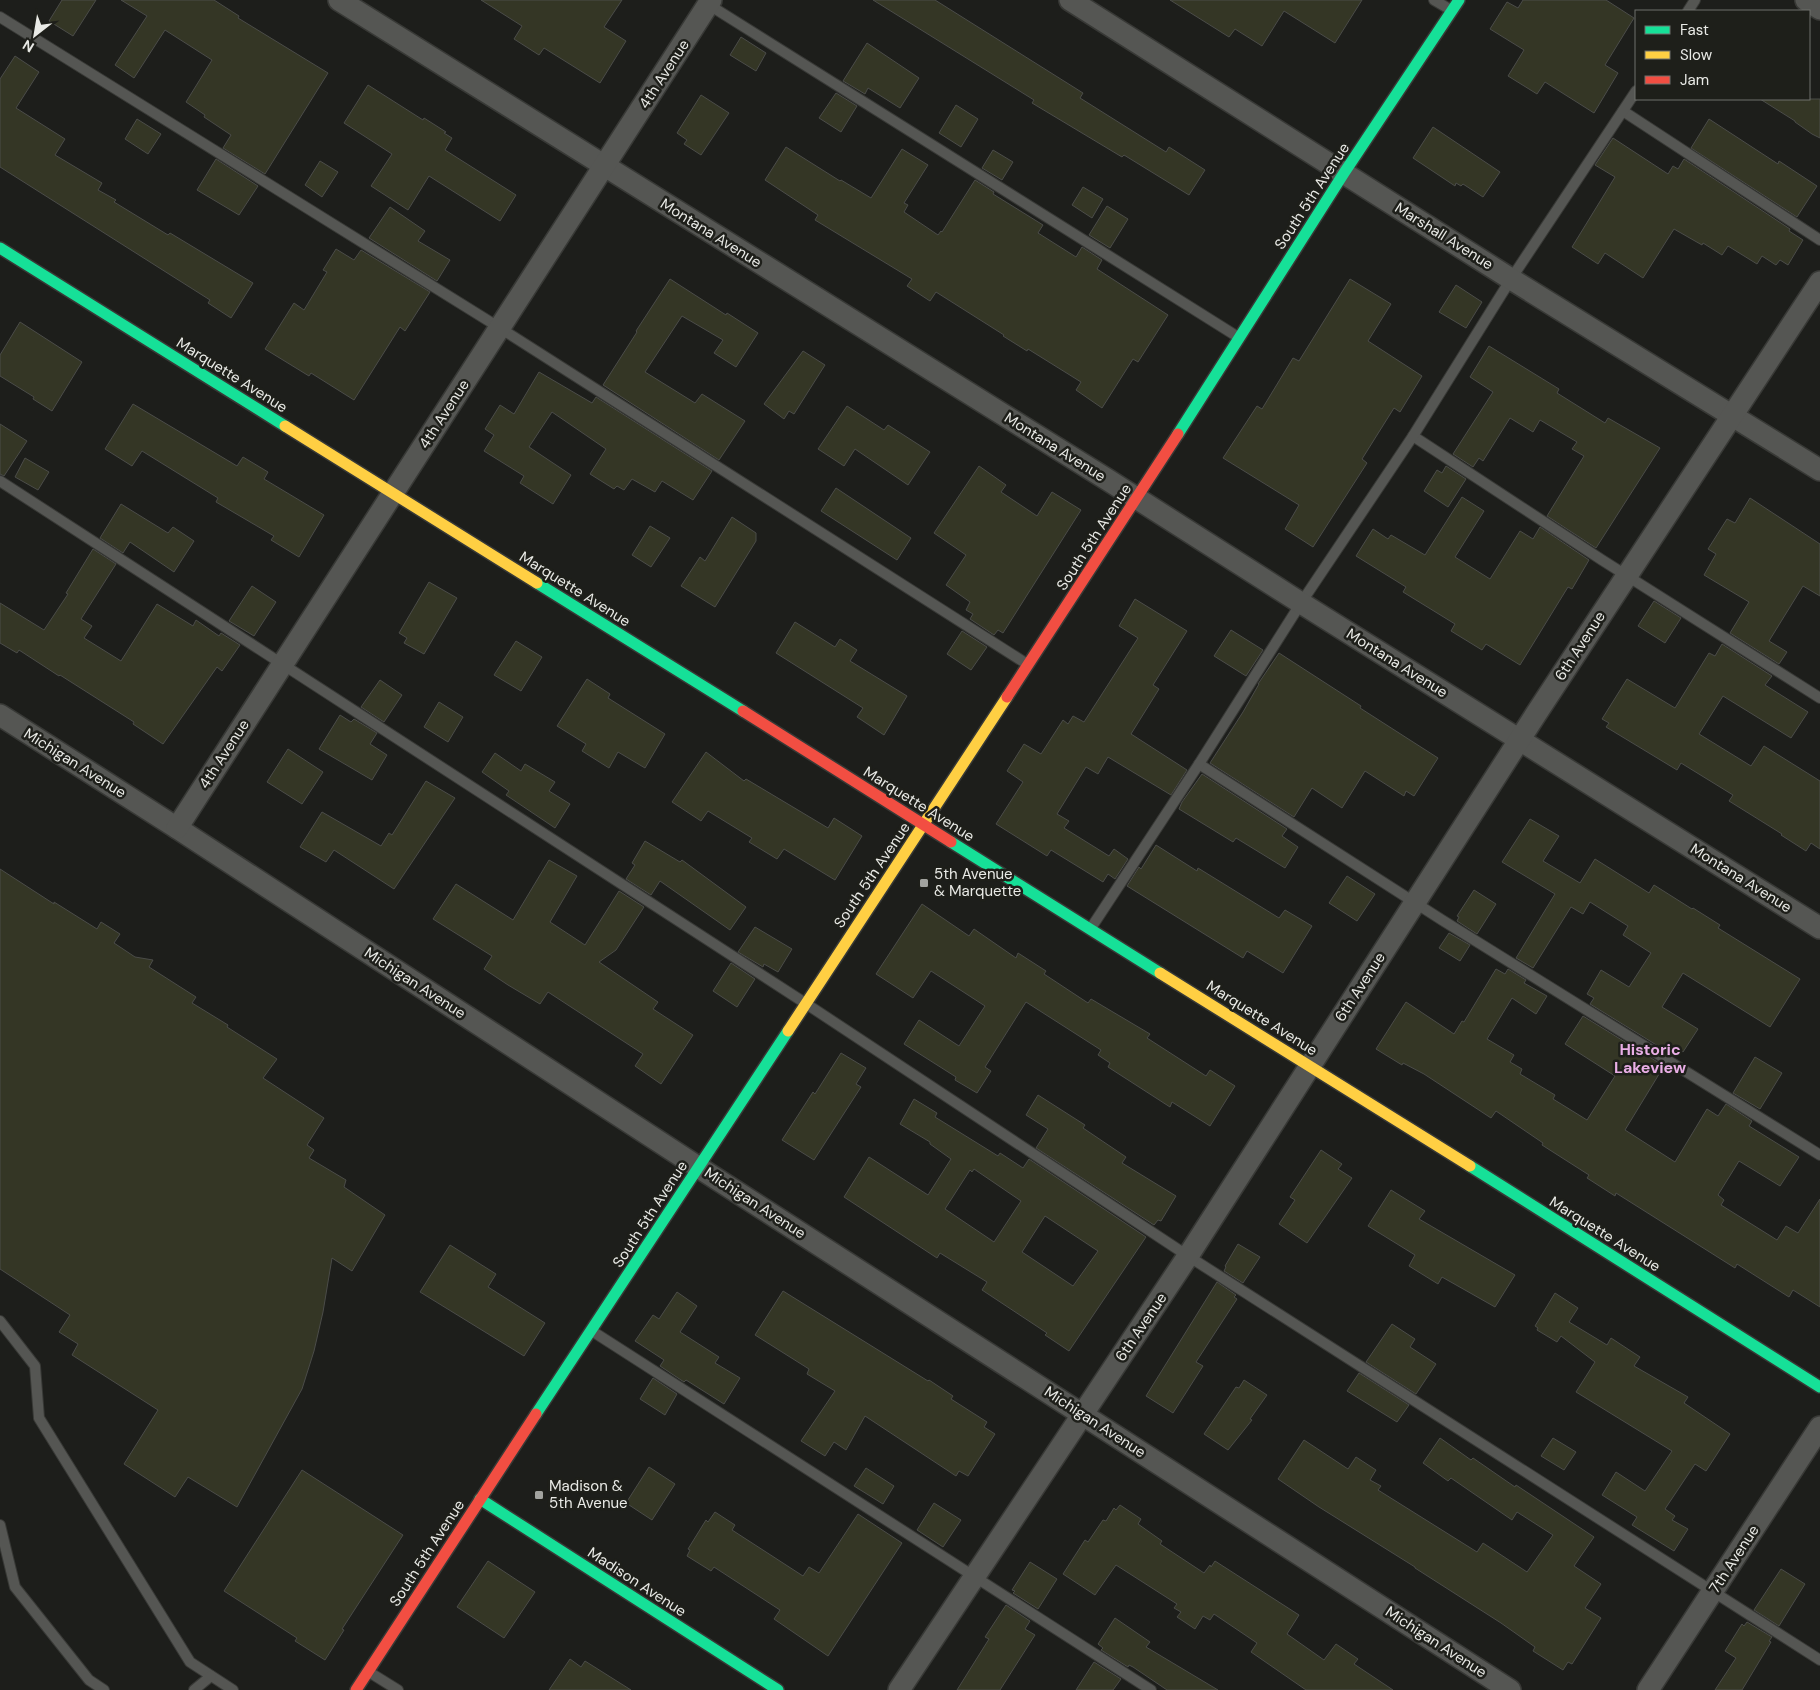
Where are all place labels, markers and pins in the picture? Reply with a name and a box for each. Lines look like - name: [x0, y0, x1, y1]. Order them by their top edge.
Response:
- place label: 5th Avenue & Marquette: [934, 864, 1021, 901]
- marker: 5th Avenue & Marquette: [918, 877, 930, 889]
- place label: Madison & 5th Avenue: [549, 1476, 628, 1513]
- marker: Madison & 5th Avenue: [533, 1489, 545, 1501]

